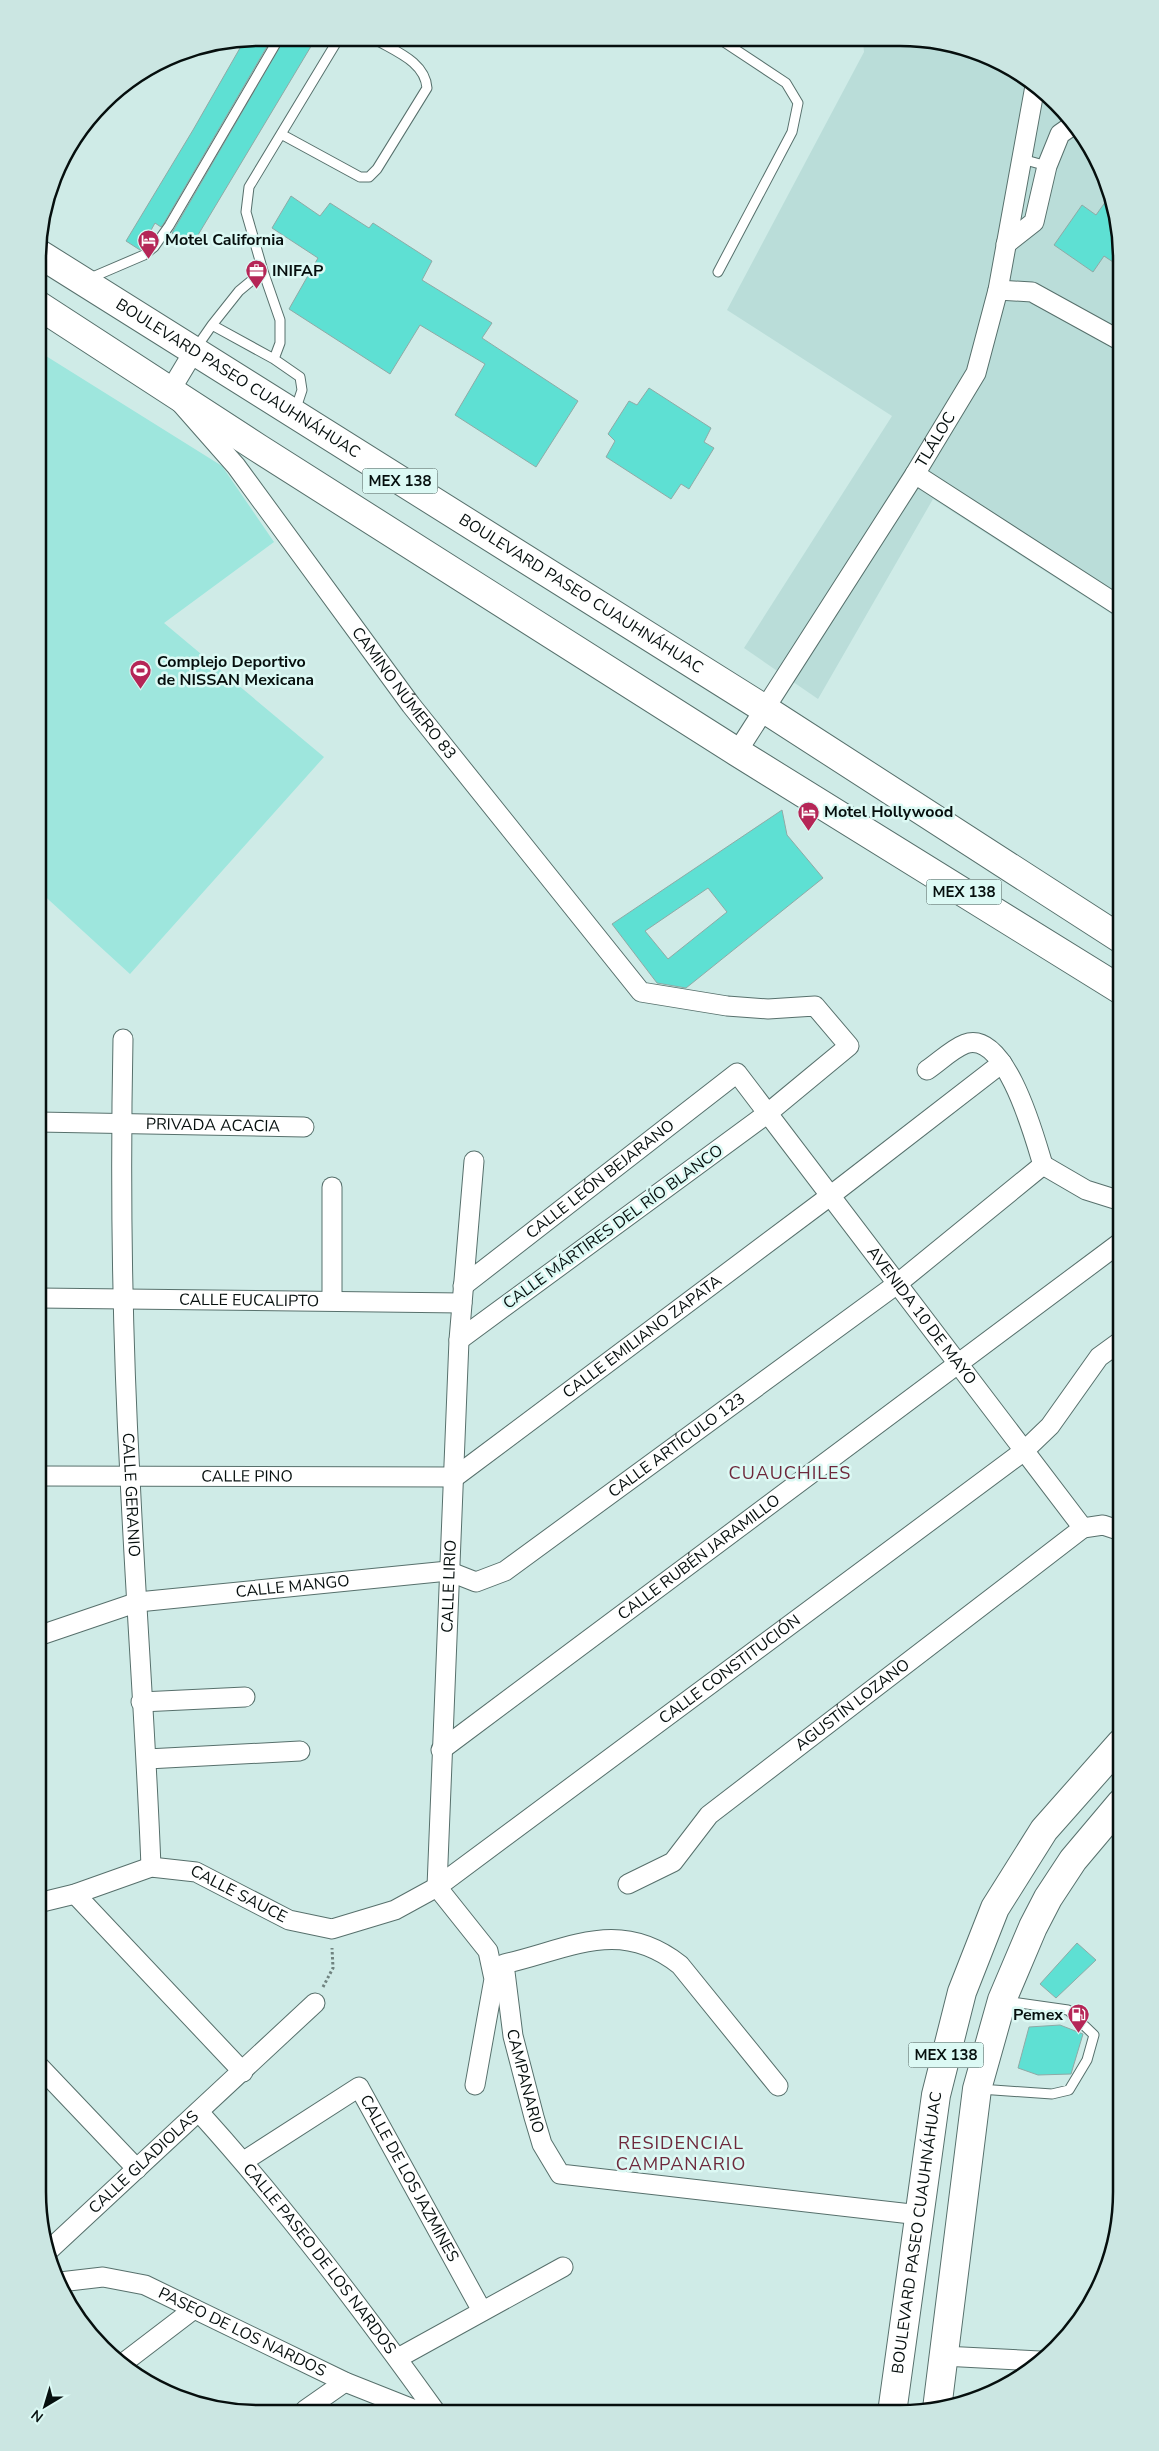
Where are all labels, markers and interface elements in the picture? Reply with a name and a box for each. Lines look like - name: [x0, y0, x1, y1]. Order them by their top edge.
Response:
- hotel icon: Motel California: [137, 228, 161, 259]
- place label: Motel California: [165, 229, 284, 251]
- office icon: INIFAP: [244, 259, 268, 290]
- place label: INIFAP: [272, 260, 323, 282]
- street label: BOULEVARD PASEO CUAUHNÁHUAC: [111, 293, 364, 464]
- street label: TLÁLOC: [910, 408, 961, 472]
- road number: MEX 138: [362, 468, 438, 494]
- street label: BOULEVARD PASEO CUAUHNÁHUAC: [455, 509, 708, 679]
- street label: CAMINO NÚMERO 83: [346, 622, 461, 764]
- place label: Complejo Deportivo de NISSAN Mexicana: [157, 651, 314, 691]
- sports icon: Complejo Deportivo de NISSAN Mexicana: [129, 659, 153, 690]
- hotel icon: Motel Hollywood: [796, 800, 820, 831]
- place label: Motel Hollywood: [824, 801, 953, 823]
- road number: MEX 138: [926, 880, 1002, 904]
- street label: PRIVADA ACACIA: [146, 1113, 281, 1138]
- street label: CALLE LEÓN BEJARANO: [522, 1114, 679, 1244]
- street label: CALLE MÁRTIRES DEL RÍO BLANCO: [499, 1140, 727, 1314]
- street label: AVENIDA 10 DE MAYO: [862, 1242, 981, 1390]
- street label: CALLE EMILIANO ZAPATA: [558, 1270, 726, 1403]
- street label: CALLE EUCALIPTO: [179, 1289, 319, 1312]
- street label: CALLE ARTÍCULO 123: [604, 1388, 750, 1503]
- street label: CALLE GERANIO: [117, 1432, 145, 1558]
- district label: CUAUCHILES: [729, 1461, 851, 1485]
- street label: CALLE PINO: [201, 1465, 293, 1488]
- street label: CALLE RUBÉN JARAMILLO: [613, 1489, 785, 1625]
- street label: CALLE LIRIO: [436, 1539, 462, 1633]
- street label: CALLE MANGO: [235, 1570, 350, 1603]
- street label: CALLE CONSTITUCIÓN: [654, 1610, 805, 1729]
- street label: AGUSTÍN LOZANO: [790, 1654, 914, 1756]
- street label: CALLE SAUCE: [186, 1860, 291, 1928]
- fuel station icon: Pemex: [1067, 2003, 1091, 2034]
- place label: Pemex: [1013, 2004, 1063, 2026]
- street label: CAMPANARIO: [501, 2028, 549, 2136]
- road number: MEX 138: [908, 2042, 984, 2068]
- street label: BOULEVARD PASEO CUAUHNÁHUAC: [887, 2090, 947, 2375]
- street label: CALLE DE LOS JAZMINES: [354, 2091, 464, 2266]
- street label: CALLE GLADIOLAS: [84, 2105, 204, 2219]
- district label: RESIDENCIAL CAMPANARIO: [616, 2131, 746, 2176]
- street label: CALLE PASEO DE LOS NARDOS: [240, 2160, 400, 2358]
- street label: PASEO DE LOS NARDOS: [155, 2283, 329, 2381]
- north arrow: [20, 2381, 70, 2431]
- text: N: [27, 2405, 47, 2427]

